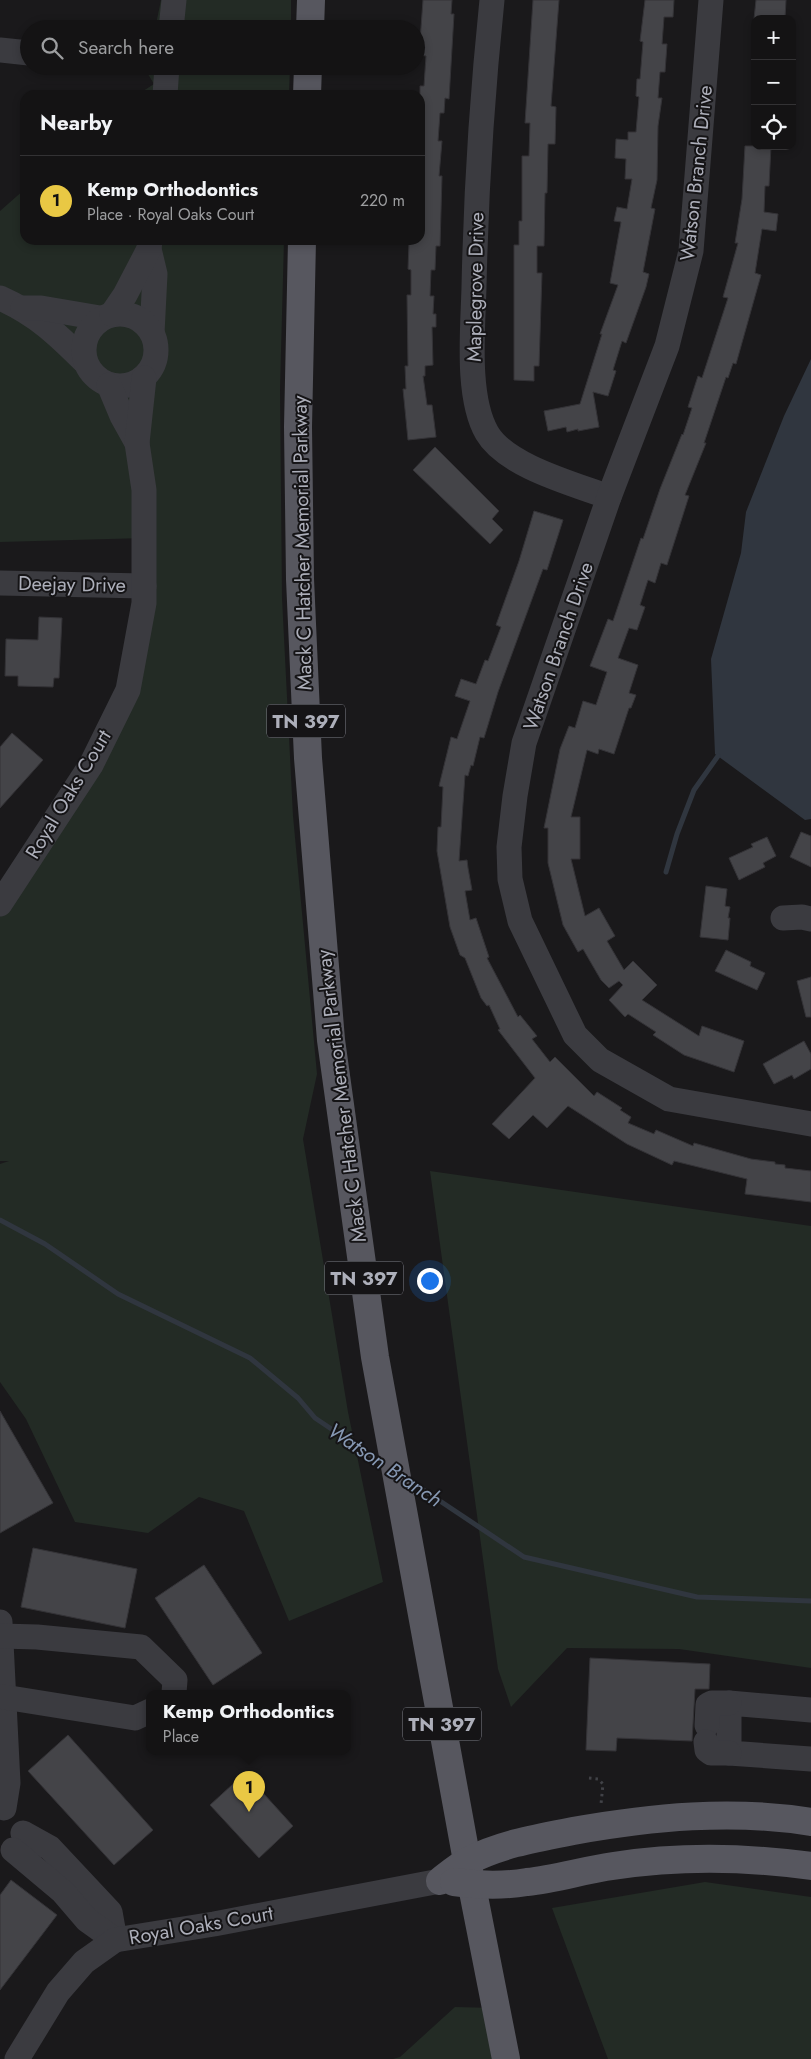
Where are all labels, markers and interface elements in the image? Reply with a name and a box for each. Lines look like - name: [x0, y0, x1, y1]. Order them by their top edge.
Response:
- map controls: [751, 15, 796, 150]
- button: +: [751, 15, 796, 60]
- search box: [20, 20, 425, 75]
- icon: search: [38, 34, 66, 62]
- text: Search here: [78, 34, 174, 61]
- button: −: [751, 60, 796, 105]
- street label: Watson Branch Drive: [673, 84, 720, 262]
- button: locate: [751, 105, 796, 150]
- text: Nearby: [40, 108, 112, 138]
- text: Kemp Orthodontics: [87, 176, 258, 203]
- text: 1: [52, 189, 60, 212]
- text: 220 m: [360, 189, 405, 212]
- text: Place · Royal Oaks Court: [87, 203, 254, 226]
- street label: Maplegrove Drive: [460, 212, 491, 362]
- street label: Mack C Hatcher Memorial Parkway: [285, 395, 320, 691]
- street label: Watson Branch Drive: [516, 558, 601, 734]
- street label: Deejay Drive: [18, 569, 126, 600]
- road number: TN 397: [267, 704, 345, 738]
- street label: Royal Oaks Court: [18, 724, 119, 864]
- street label: Mack C Hatcher Memorial Parkway: [309, 948, 374, 1244]
- road number: TN 397: [325, 1262, 403, 1294]
- your location: [417, 1268, 443, 1294]
- water label: Watson Branch: [322, 1416, 448, 1514]
- popup: [146, 1690, 351, 1755]
- text: Kemp Orthodontics: [163, 1698, 334, 1725]
- road number: TN 397: [403, 1708, 481, 1740]
- text: Place: [163, 1725, 199, 1748]
- pin: 1: [233, 1771, 265, 1812]
- street label: Royal Oaks Court: [127, 1899, 276, 1952]

